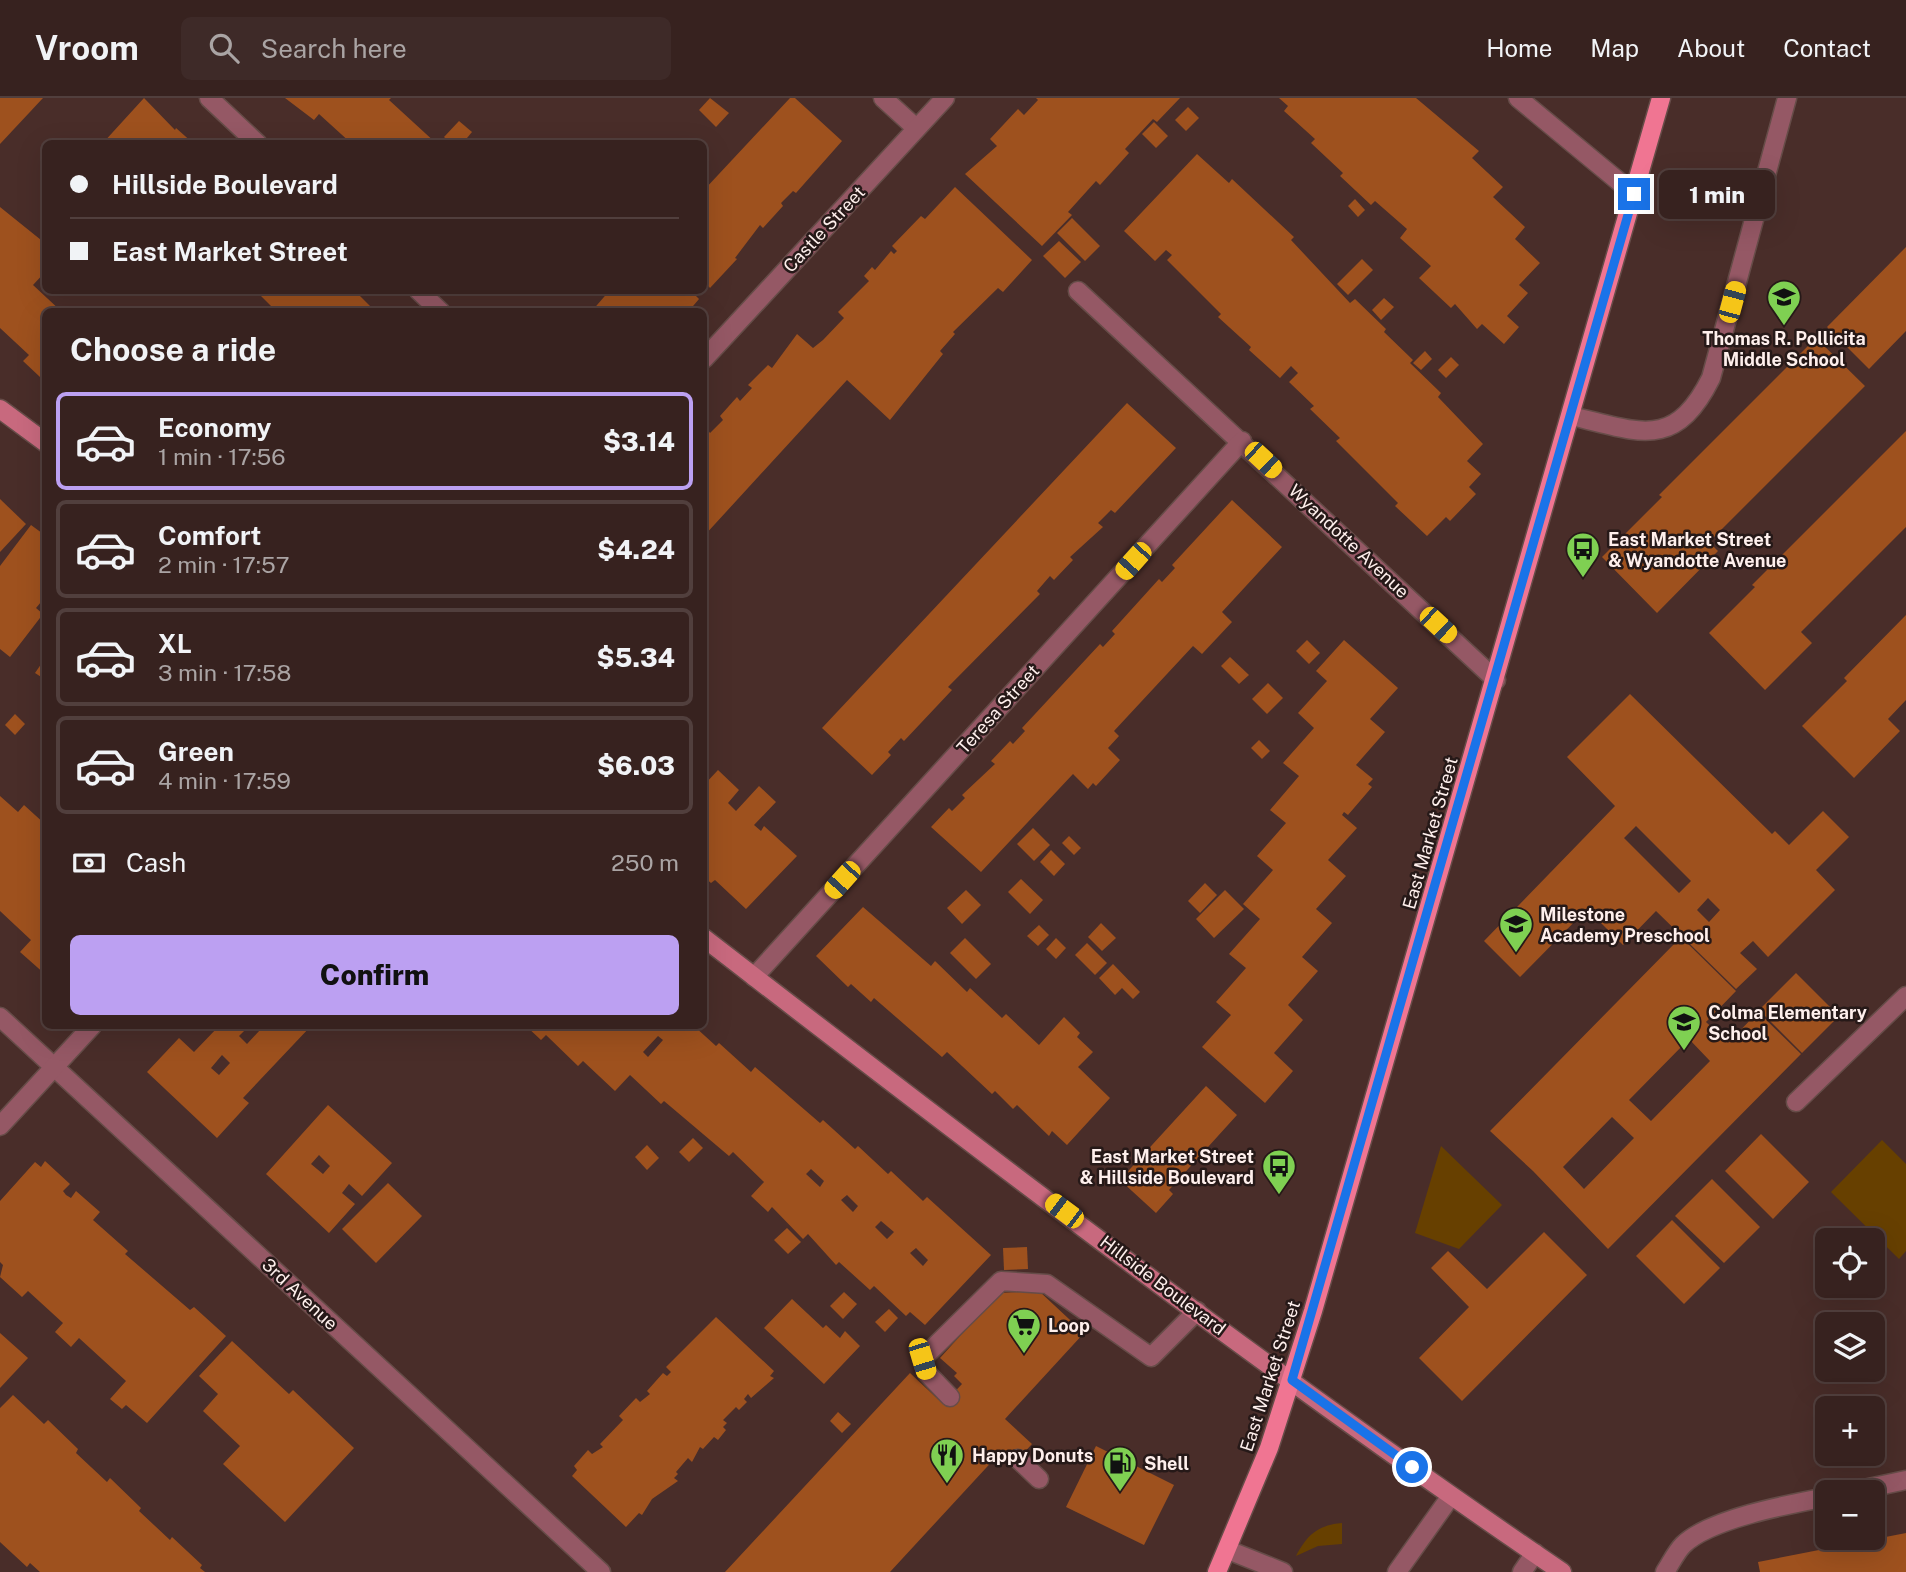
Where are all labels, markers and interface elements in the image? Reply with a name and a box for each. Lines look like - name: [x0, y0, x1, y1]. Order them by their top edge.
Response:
- search box: [181, 17, 671, 80]
- text: Vroom: [35, 29, 139, 67]
- icon: search: [205, 29, 243, 67]
- text: Search here: [261, 33, 407, 64]
- text: Home: [1486, 34, 1552, 62]
- text: Map: [1590, 34, 1639, 62]
- text: About: [1677, 34, 1745, 62]
- text: Contact: [1783, 34, 1871, 62]
- text: Hillside Boulevard: [112, 169, 338, 200]
- callout: 1 min: [1658, 170, 1774, 218]
- route end: [1618, 178, 1650, 210]
- text: 1 min: [1689, 181, 1745, 208]
- street label: Castle Street: [779, 182, 869, 276]
- text: East Market Street: [112, 236, 348, 267]
- school or university icon: Thomas R. Pollicita Middle School: [1765, 278, 1803, 327]
- car: [1717, 279, 1748, 325]
- place label: Thomas R. Pollicita Middle School: [1702, 328, 1866, 370]
- text: Choose a ride: [70, 331, 276, 368]
- icon: car: [74, 410, 137, 473]
- text: Economy: [158, 412, 271, 443]
- text: $3.14: [603, 426, 675, 457]
- car: [1241, 438, 1286, 482]
- text: 1 min · 17:56: [158, 443, 286, 470]
- street label: Wyandotte Avenue: [1285, 480, 1413, 602]
- icon: car: [74, 518, 137, 581]
- text: Comfort: [158, 520, 261, 551]
- place label: East Market Street & Wyandotte Avenue: [1608, 529, 1787, 571]
- bus stop icon: East Market Street & Wyandotte Avenue: [1564, 530, 1602, 579]
- text: $4.24: [597, 534, 675, 565]
- car: [1112, 538, 1155, 584]
- text: 2 min · 17:57: [158, 551, 290, 578]
- car: [1416, 603, 1461, 647]
- icon: car: [74, 626, 137, 689]
- text: XL: [158, 628, 192, 659]
- text: $5.34: [597, 642, 675, 673]
- text: 3 min · 17:58: [158, 659, 291, 686]
- street label: Teresa Street: [952, 660, 1044, 758]
- icon: car: [74, 734, 137, 797]
- text: Green: [158, 736, 234, 767]
- text: $6.03: [597, 750, 675, 781]
- street label: East Market Street: [1398, 754, 1462, 912]
- text: 4 min · 17:59: [158, 767, 291, 794]
- icon: cash: [70, 844, 108, 882]
- text: Cash: [126, 847, 186, 878]
- text: 250 m: [611, 849, 679, 876]
- car: [821, 857, 864, 903]
- place label: Milestone Academy Preschool: [1540, 904, 1710, 946]
- school or university icon: Milestone Academy Preschool: [1497, 905, 1535, 954]
- button: Confirm: [70, 935, 679, 1015]
- place label: Colma Elementary School: [1708, 1002, 1867, 1044]
- school or university icon: Colma Elementary School: [1665, 1003, 1703, 1052]
- place label: East Market Street & Hillside Boulevard: [1080, 1146, 1254, 1188]
- bus stop icon: East Market Street & Hillside Boulevard: [1260, 1147, 1298, 1196]
- car: [1041, 1190, 1088, 1232]
- map controls: [1815, 1228, 1885, 1550]
- button: locate: [1815, 1228, 1885, 1298]
- street label: Hillside Boulevard: [1096, 1231, 1230, 1339]
- street label: 3rd Avenue: [258, 1254, 342, 1334]
- street label: East Market Street: [1236, 1298, 1304, 1454]
- supermarket icon: Loop: [1005, 1306, 1043, 1355]
- button: layers: [1815, 1312, 1885, 1382]
- place label: Loop: [1048, 1315, 1090, 1336]
- car: [906, 1336, 939, 1382]
- button: +: [1815, 1396, 1885, 1466]
- restaurant icon: Happy Donuts: [928, 1436, 966, 1485]
- fuel station icon: Shell: [1101, 1444, 1139, 1493]
- place label: Happy Donuts: [972, 1445, 1093, 1466]
- route start: [1396, 1451, 1428, 1483]
- place label: Shell: [1144, 1453, 1189, 1474]
- button: −: [1815, 1480, 1885, 1550]

